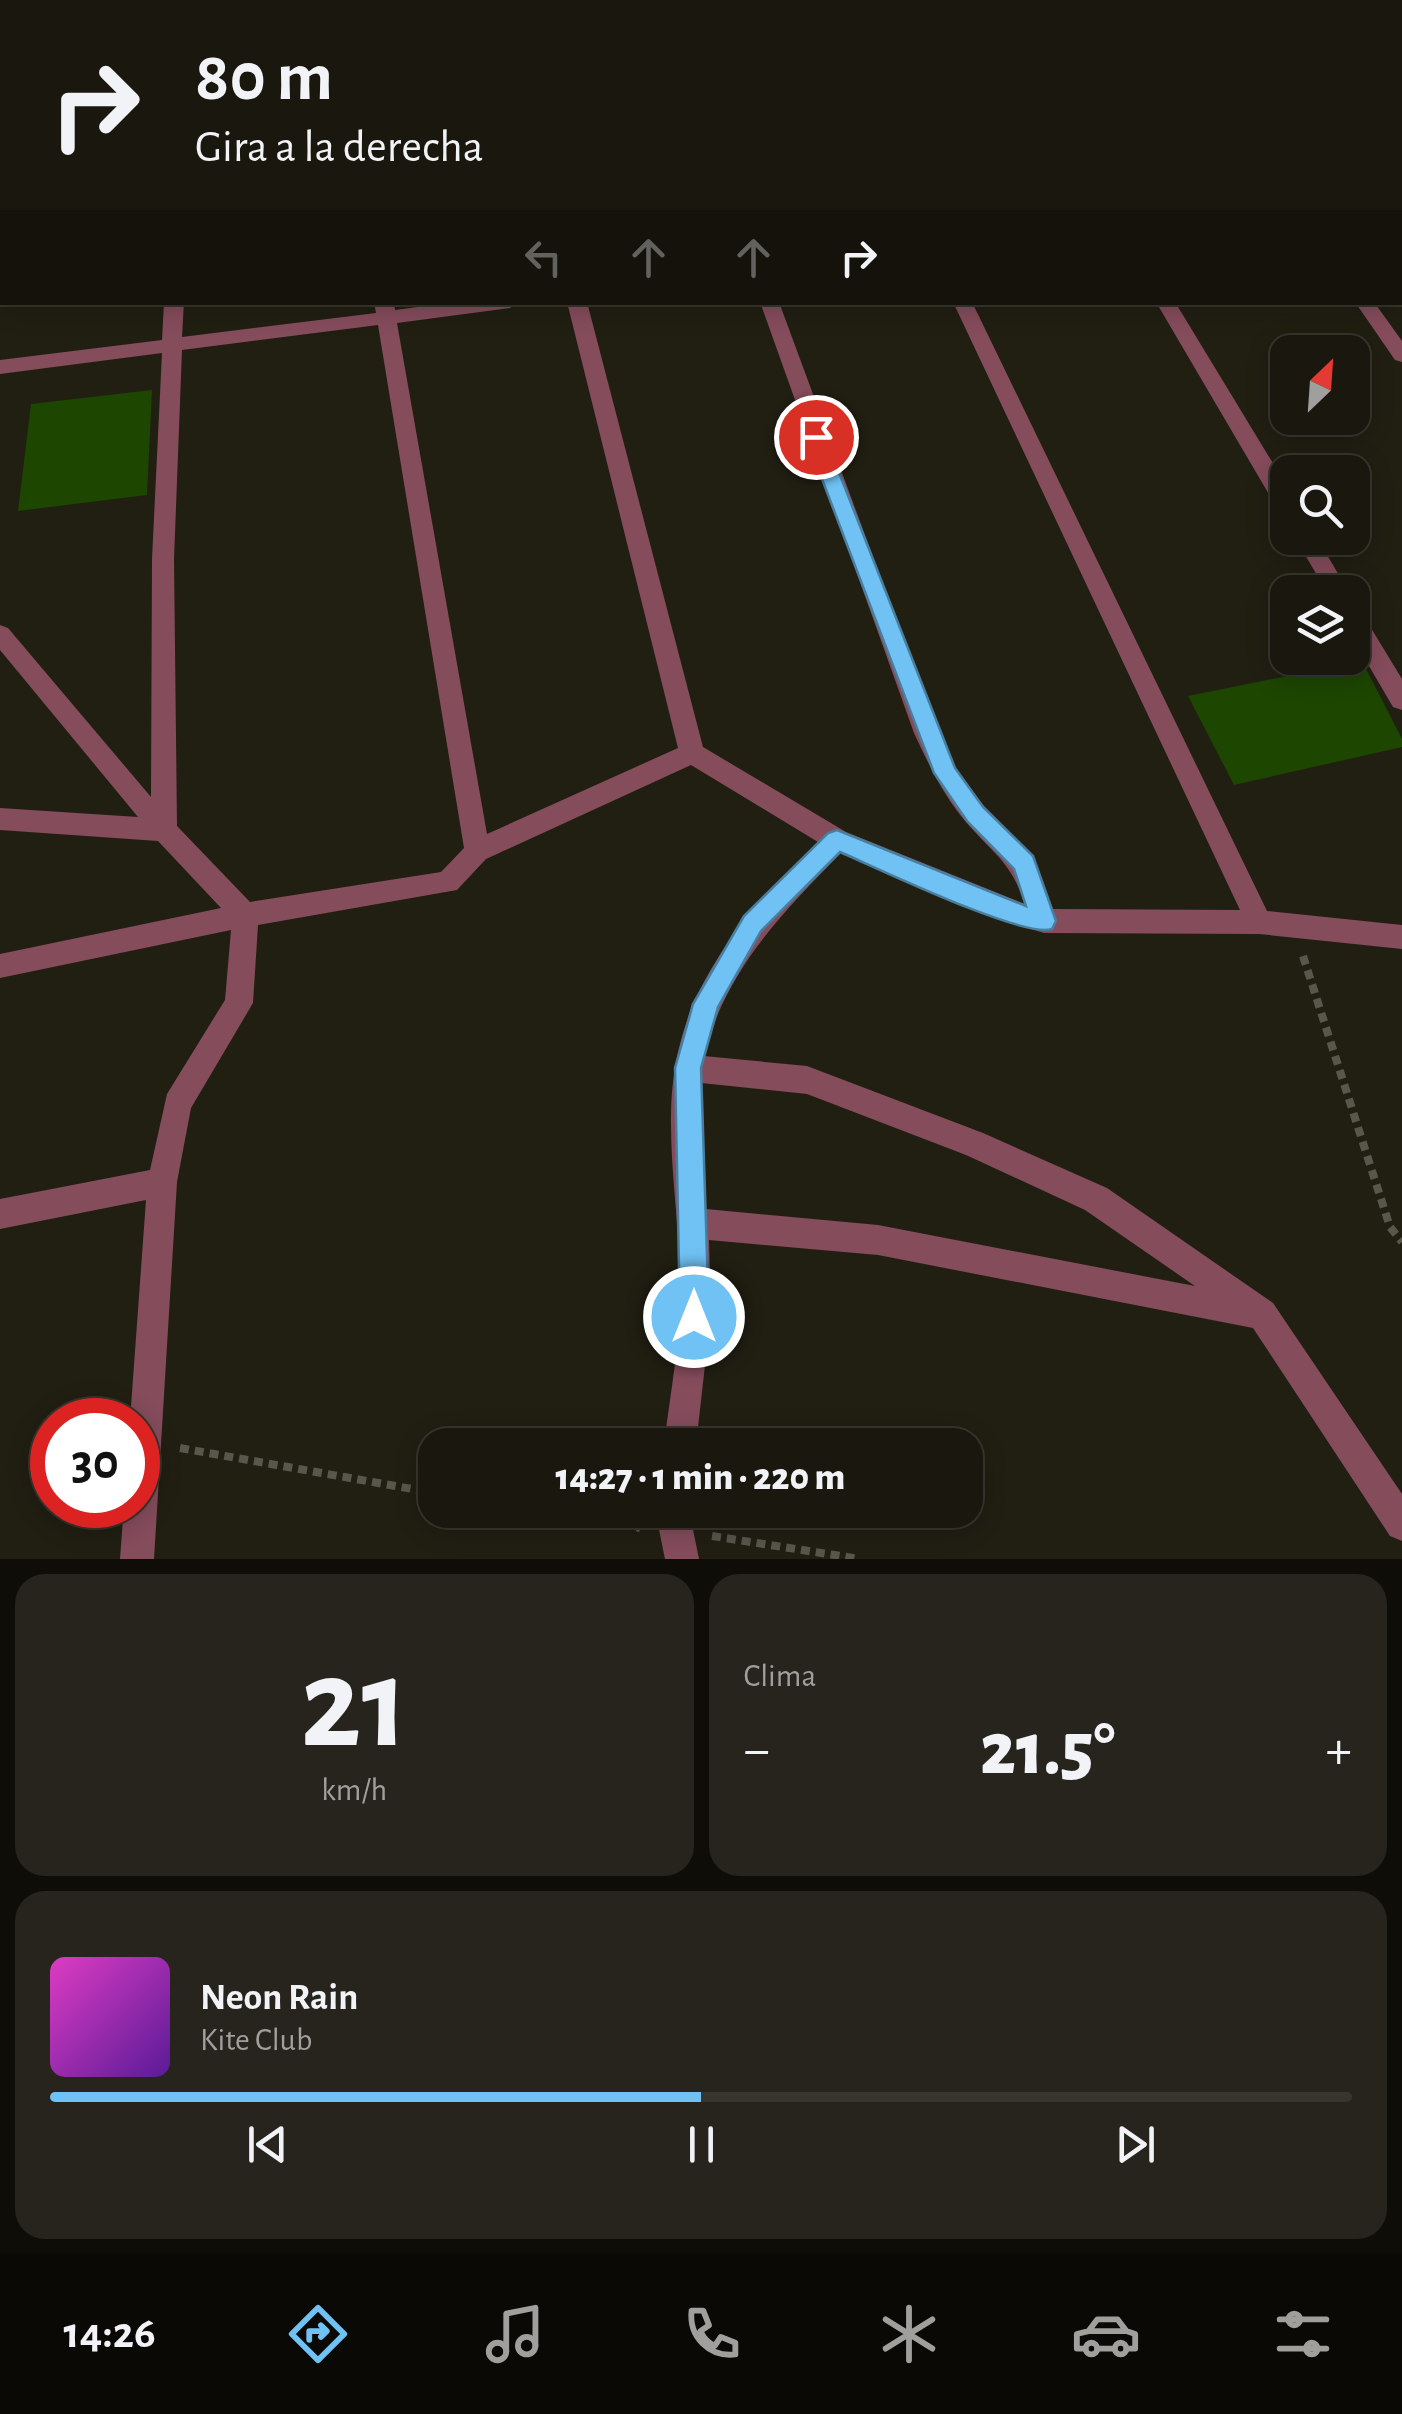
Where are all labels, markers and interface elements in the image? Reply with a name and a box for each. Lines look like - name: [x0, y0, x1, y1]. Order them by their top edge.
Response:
- icon: right: [30, 40, 160, 170]
- text: 80 m: [195, 43, 333, 113]
- text: Gira a la derecha: [195, 125, 484, 170]
- icon: left: [516, 230, 571, 285]
- icon: ahead: [621, 230, 676, 285]
- icon: ahead: [726, 230, 781, 285]
- icon: right: [831, 230, 886, 285]
- north arrow: [1270, 335, 1370, 435]
- map controls: [1270, 335, 1370, 675]
- pin: [774, 395, 859, 480]
- icon: arrive: [789, 410, 844, 465]
- button: search: [1270, 455, 1370, 555]
- button: layers: [1270, 575, 1370, 675]
- position arrow: [642, 1265, 746, 1369]
- speed limit sign: 30: [30, 1398, 160, 1528]
- text: 14:27 · 1 min · 220 m: [556, 1459, 845, 1497]
- text: 21: [300, 1641, 408, 1771]
- text: Clima: [744, 1660, 816, 1692]
- text: 21.5°: [980, 1713, 1115, 1788]
- text: −: [744, 1723, 770, 1778]
- text: +: [1326, 1723, 1352, 1778]
- text: km/h: [321, 1774, 387, 1806]
- text: Neon Rain: [200, 1979, 358, 2017]
- text: Kite Club: [200, 2024, 312, 2056]
- icon: previous: [240, 2117, 295, 2172]
- icon: pause: [674, 2117, 729, 2172]
- icon: next: [1108, 2117, 1163, 2172]
- icon: directions: [283, 2299, 353, 2369]
- icon: music: [480, 2299, 550, 2369]
- icon: phone: [677, 2299, 747, 2369]
- icon: climate: [874, 2299, 944, 2369]
- icon: car: [1071, 2299, 1141, 2369]
- icon: filters: [1268, 2299, 1338, 2369]
- text: 14:26: [64, 2311, 156, 2356]

